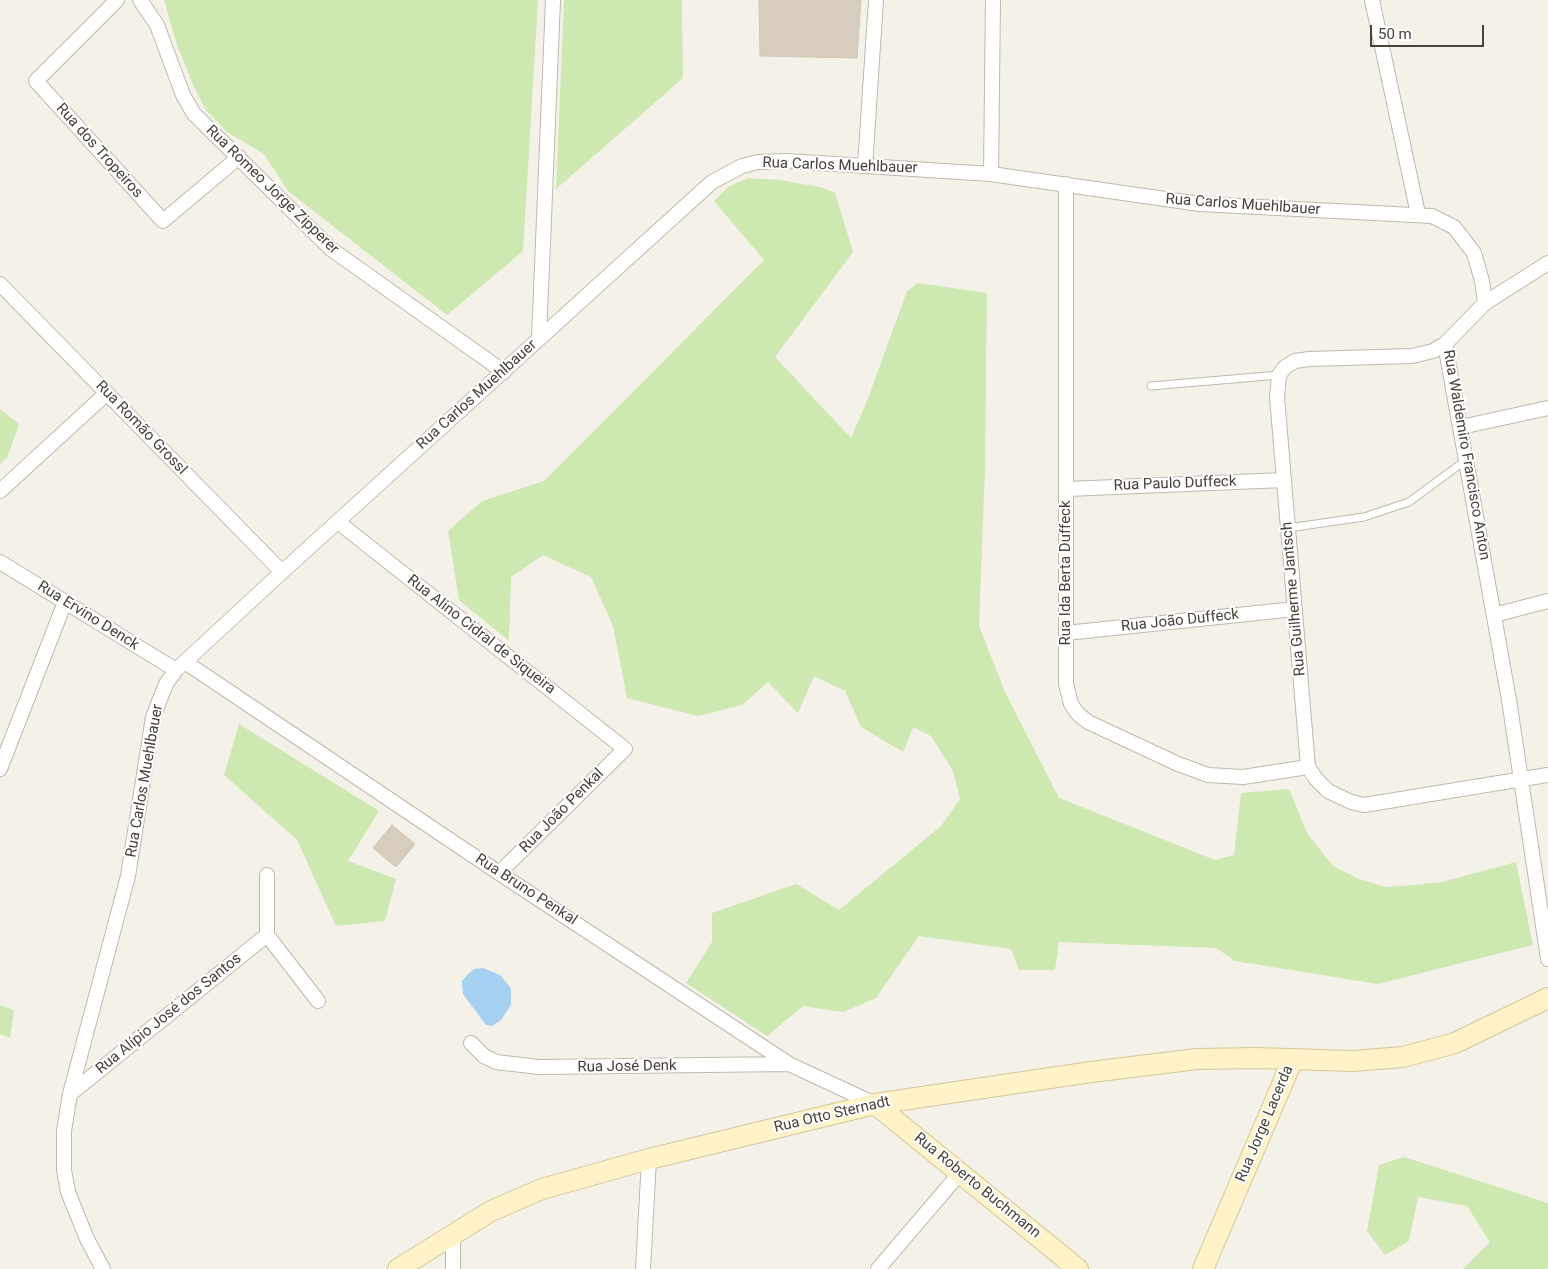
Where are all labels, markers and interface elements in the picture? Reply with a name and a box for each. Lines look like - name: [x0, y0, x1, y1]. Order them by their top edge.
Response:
- scale bar: [1373, 15, 1487, 47]
- text: 50 m: [1378, 25, 1412, 43]
- street label: Rua dos Tropeiros: [52, 100, 146, 202]
- street label: Rua Romeo Jorge Zipperer: [202, 122, 342, 258]
- street label: Rua Carlos Muehlbauer: [762, 154, 918, 178]
- street label: Rua Carlos Muehlbauer: [1165, 191, 1321, 219]
- street label: Rua Carlos Muehlbauer: [413, 336, 541, 454]
- street label: Rua Waldemiro Francisco Anton: [1439, 349, 1493, 561]
- street label: Rua Romão Grossl: [92, 377, 190, 479]
- street label: Rua Paulo Duffeck: [1113, 473, 1237, 495]
- street label: Rua Ida Berta Duffeck: [1057, 500, 1075, 646]
- street label: Rua Guilherme Jantsch: [1278, 521, 1310, 677]
- street label: Rua Alino Cidral de Siqueira: [403, 571, 559, 699]
- street label: Rua Ervino Denck: [34, 578, 142, 654]
- street label: Rua João Duffeck: [1120, 606, 1240, 636]
- street label: Rua Carlos Muehlbauer: [123, 703, 167, 859]
- street label: Rua João Penkal: [516, 765, 608, 857]
- street label: Rua Bruno Penkal: [472, 850, 580, 930]
- street label: Rua Alípio José dos Santos: [93, 950, 245, 1078]
- street label: Rua José Denk: [577, 1057, 677, 1077]
- street label: Rua Jorge Lacerda: [1232, 1063, 1298, 1185]
- street label: Rua Otto Sternadt: [772, 1093, 892, 1137]
- street label: Rua Roberto Buchmann: [910, 1129, 1044, 1243]

